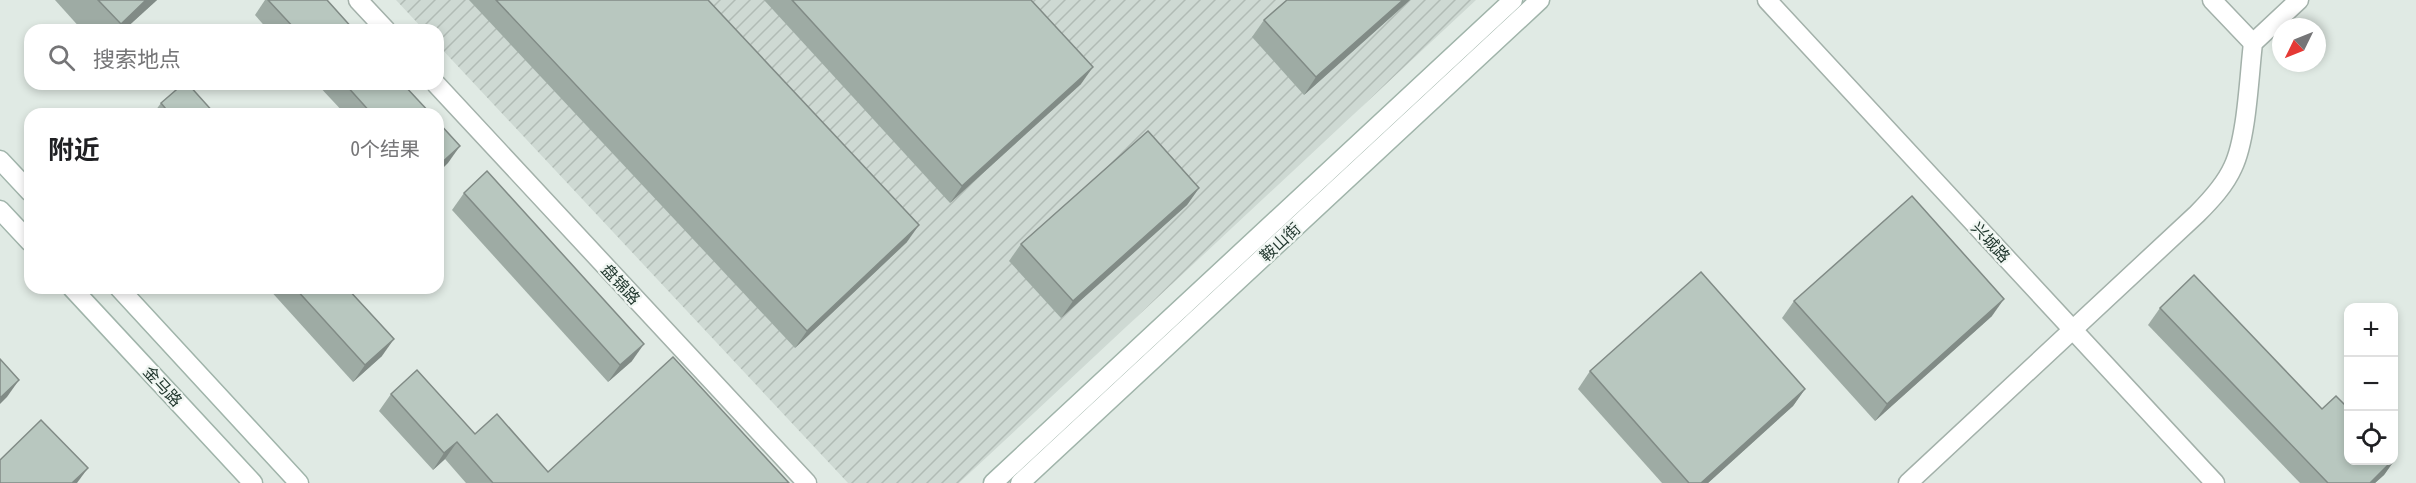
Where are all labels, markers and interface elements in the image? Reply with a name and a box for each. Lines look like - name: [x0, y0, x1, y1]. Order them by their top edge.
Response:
- north arrow: [2272, 18, 2326, 72]
- search box: [24, 24, 444, 90]
- icon: search: [45, 41, 78, 74]
- text: 搜索地点: [93, 46, 181, 72]
- text: 附近: [48, 135, 100, 165]
- text: 0个结果: [351, 137, 420, 160]
- street label: 兴城路: [1968, 218, 2014, 266]
- street label: 鞍山街: [1256, 219, 1304, 265]
- street label: 盘锦路: [598, 260, 644, 308]
- map controls: [2344, 303, 2398, 465]
- button: +: [2344, 303, 2398, 357]
- button: −: [2344, 357, 2398, 411]
- street label: 金马路: [140, 362, 186, 410]
- button: locate: [2344, 411, 2398, 465]

